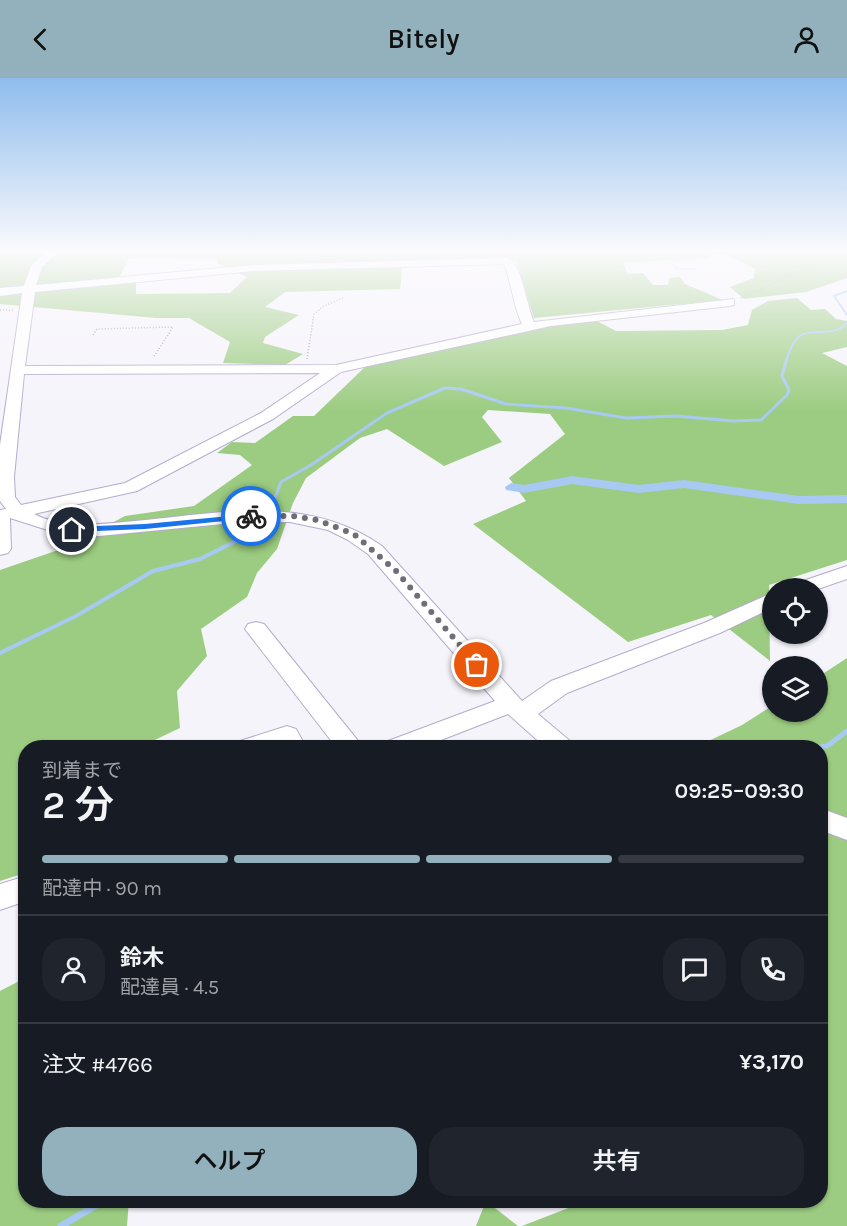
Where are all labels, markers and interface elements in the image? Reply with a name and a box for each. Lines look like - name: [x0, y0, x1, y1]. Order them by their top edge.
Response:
- icon: back: [24, 23, 57, 56]
- text: Bitely: [388, 23, 459, 55]
- icon: person: [790, 23, 823, 56]
- courier: [221, 486, 281, 546]
- icon: bike: [235, 500, 268, 533]
- pin: [46, 504, 97, 555]
- icon: home: [55, 513, 88, 546]
- map controls: [762, 578, 828, 722]
- button: locate: [762, 578, 828, 644]
- pin: [451, 639, 502, 690]
- icon: bag: [460, 648, 493, 681]
- button: layers: [762, 656, 828, 722]
- text: 到着まで: [42, 759, 122, 782]
- text: 09:25–09:30: [675, 778, 804, 804]
- text: 2 分: [42, 782, 114, 828]
- text: 配達中 · 90 m: [42, 877, 162, 900]
- button: person: [42, 938, 105, 1001]
- button: chat: [663, 938, 726, 1001]
- button: phone: [741, 938, 804, 1001]
- text: 鈴木: [120, 945, 164, 971]
- text: 配達員 · 4.5: [120, 976, 219, 999]
- text: ¥3,170: [739, 1049, 804, 1075]
- text: 注文 #4766: [42, 1052, 153, 1078]
- button: ヘルプ: [42, 1127, 417, 1196]
- button: 共有: [429, 1127, 804, 1196]

